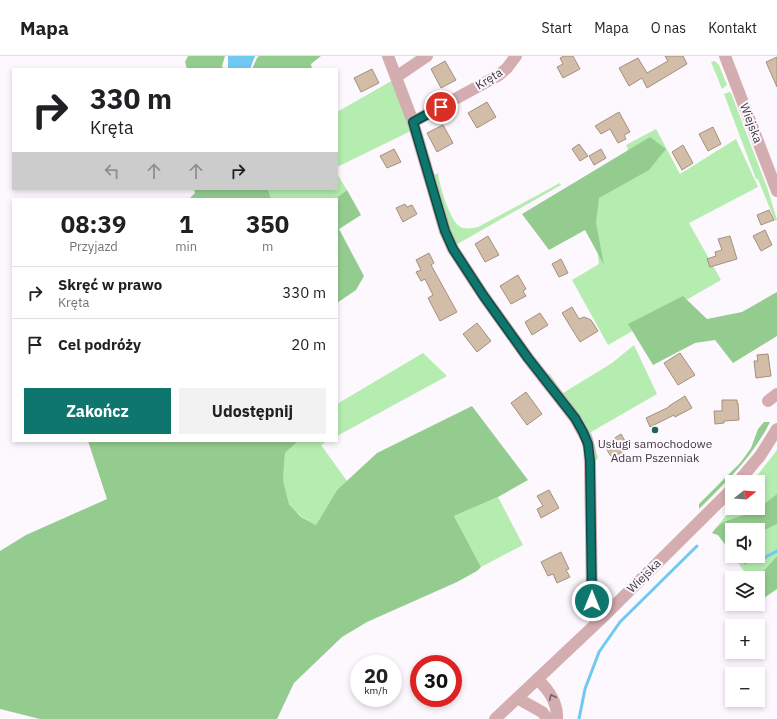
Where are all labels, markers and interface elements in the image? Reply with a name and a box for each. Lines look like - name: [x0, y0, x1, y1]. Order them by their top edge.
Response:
- text: Mapa: [20, 16, 69, 40]
- text: Start: [542, 19, 572, 37]
- text: Mapa: [594, 19, 629, 37]
- text: O nas: [651, 19, 686, 37]
- text: Kontakt: [708, 19, 757, 37]
- street label: Kręta: [472, 64, 506, 93]
- text: 330 m: [90, 80, 172, 117]
- icon: right: [24, 84, 76, 136]
- pin: [424, 90, 458, 124]
- icon: arrive: [430, 96, 452, 118]
- street label: Wiejska: [737, 101, 766, 146]
- text: Kręta: [90, 116, 134, 139]
- icon: left: [101, 160, 123, 182]
- icon: ahead: [143, 160, 165, 182]
- icon: ahead: [185, 160, 207, 182]
- icon: right: [227, 160, 249, 182]
- text: 08:39: [61, 208, 126, 240]
- text: 1: [179, 208, 193, 240]
- text: 350: [246, 208, 289, 240]
- text: Przyjazd: [69, 238, 118, 255]
- text: min: [175, 238, 197, 255]
- text: m: [262, 238, 273, 255]
- text: Skręć w prawo: [58, 275, 162, 294]
- icon: right: [24, 282, 46, 304]
- text: 330 m: [282, 283, 326, 302]
- text: Kręta: [58, 294, 89, 311]
- icon: arrive: [24, 334, 46, 356]
- text: Cel podróży: [58, 335, 141, 354]
- text: 20 m: [291, 335, 326, 354]
- button: Zakończ: [24, 388, 171, 434]
- button: Udostępnij: [179, 388, 326, 434]
- marker: Usługi samochodowe Adam Pszenniak: [650, 425, 660, 435]
- place label: Usługi samochodowe Adam Pszenniak: [598, 436, 713, 465]
- north arrow: [725, 475, 765, 515]
- map controls: [725, 475, 765, 707]
- button: sound: [725, 523, 765, 563]
- street label: Wiejska: [624, 555, 664, 596]
- button: layers: [725, 571, 765, 611]
- position arrow: [571, 580, 613, 622]
- button: +: [725, 619, 765, 659]
- speed limit sign: 30: [410, 655, 462, 707]
- text: 20: [364, 662, 388, 689]
- button: −: [725, 667, 765, 707]
- text: km/h: [364, 684, 388, 697]
- one-way arrow: [549, 694, 557, 701]

